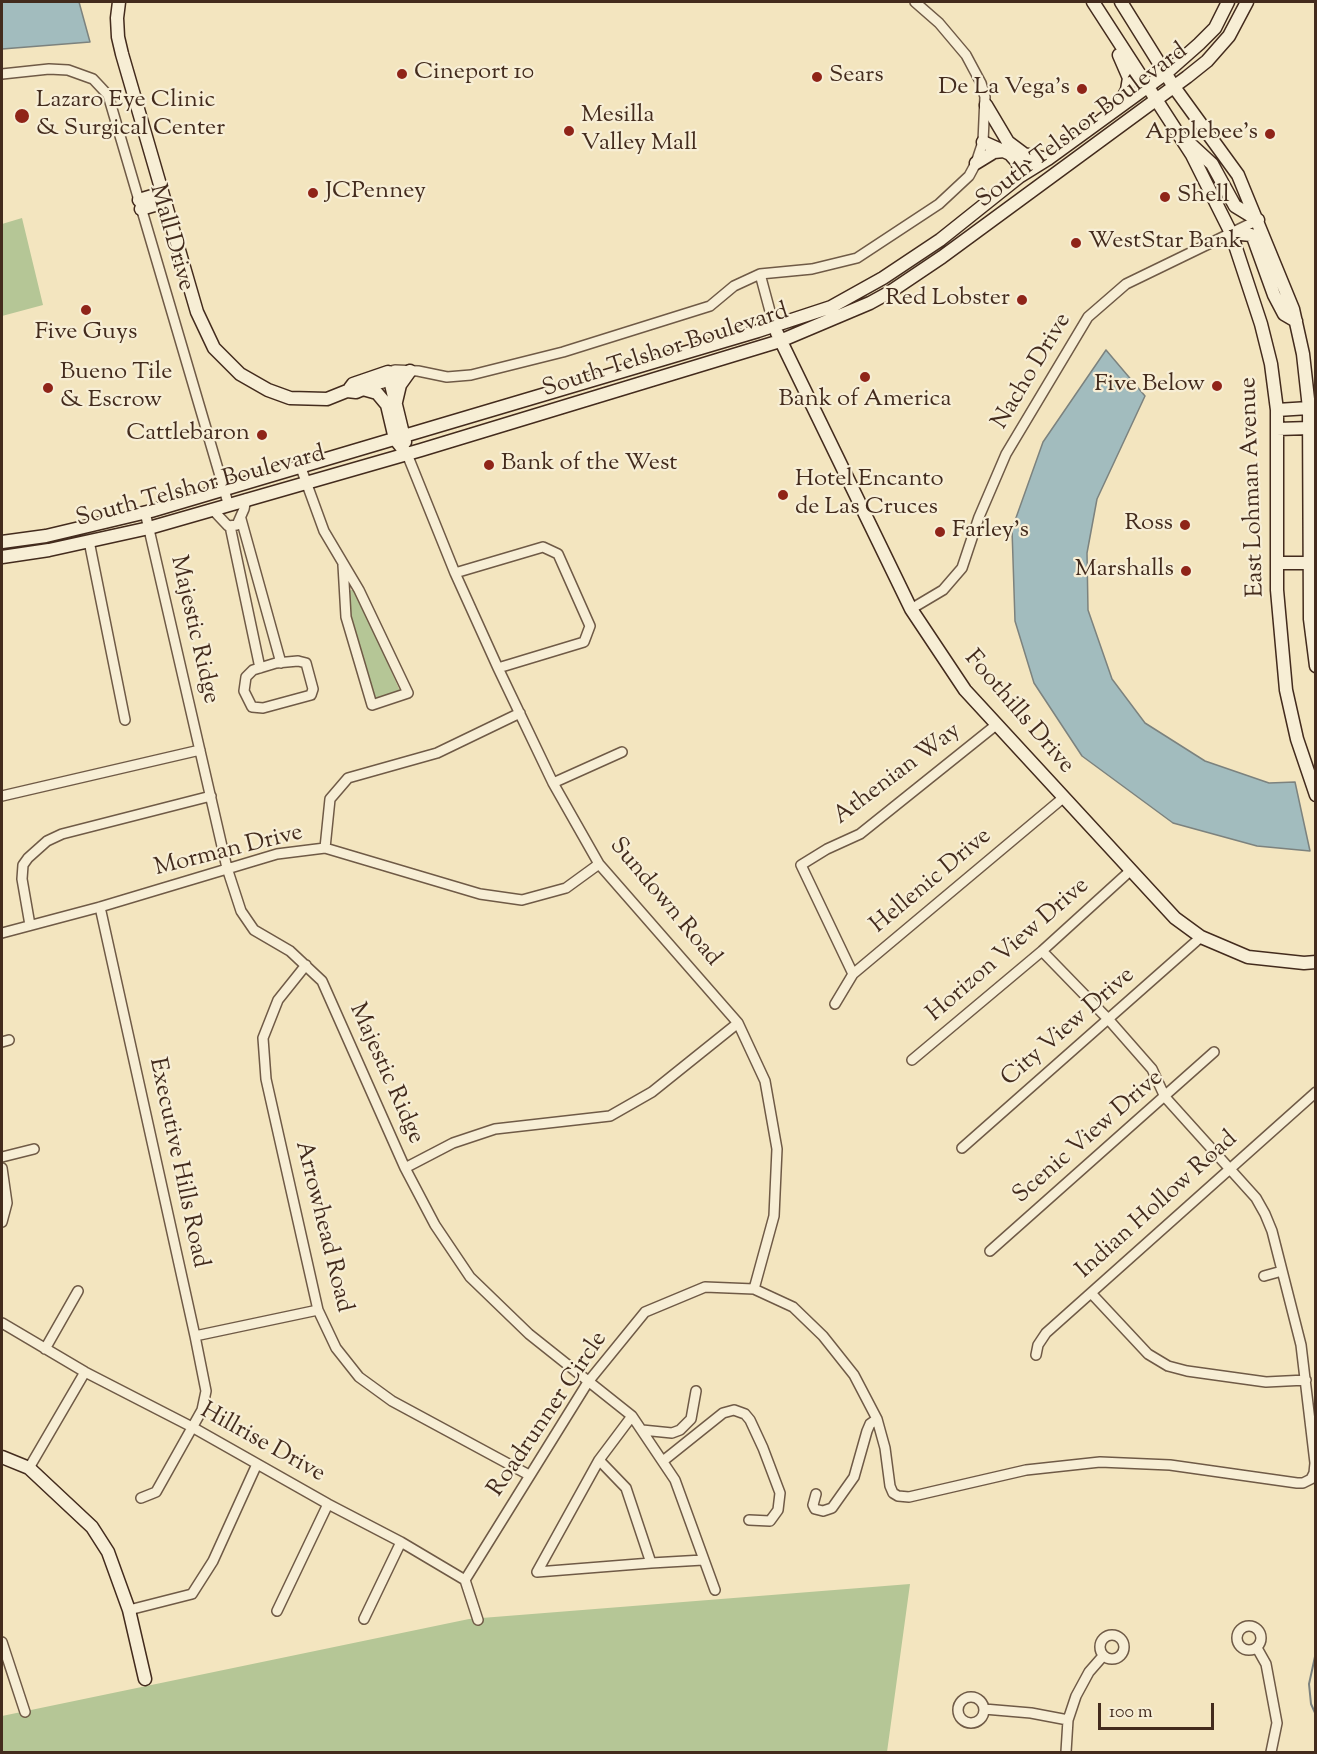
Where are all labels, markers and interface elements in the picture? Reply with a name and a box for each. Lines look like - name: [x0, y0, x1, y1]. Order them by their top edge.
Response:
- street label: South Telshor Boulevard: [972, 38, 1194, 216]
- place label: Cineport 10: [414, 60, 534, 88]
- place label: Sears: [829, 63, 884, 91]
- marker: Cineport 10: [395, 67, 409, 81]
- marker: Sears: [810, 70, 824, 84]
- place label: De La Vega's: [938, 75, 1070, 103]
- marker: De La Vega's: [1075, 82, 1089, 96]
- place label: Lazaro Eye Clinic & Surgical Center: [36, 88, 225, 144]
- place label: Mesilla Valley Mall: [581, 103, 698, 159]
- marker: Lazaro Eye Clinic & Surgical Center: [13, 107, 31, 125]
- place label: Applebee's: [1145, 120, 1258, 148]
- marker: Mesilla Valley Mall: [562, 124, 576, 138]
- marker: Applebee's: [1263, 127, 1277, 141]
- place label: JCPenney: [325, 179, 426, 207]
- street label: Mall Drive: [141, 181, 199, 295]
- place label: Shell: [1177, 183, 1230, 211]
- marker: JCPenney: [306, 186, 320, 200]
- marker: Shell: [1158, 190, 1172, 204]
- place label: WestStar Bank: [1088, 229, 1242, 257]
- marker: WestStar Bank: [1069, 236, 1083, 250]
- place label: Red Lobster: [885, 286, 1010, 314]
- marker: Red Lobster: [1015, 293, 1029, 307]
- street label: South Telshor Boulevard: [539, 299, 793, 405]
- marker: Five Guys: [79, 303, 93, 317]
- street label: Nacho Drive: [987, 309, 1079, 435]
- place label: Five Guys: [35, 320, 137, 348]
- place label: Bueno Tile & Escrow: [60, 360, 172, 416]
- marker: Bank of America: [858, 370, 872, 384]
- place label: Five Below: [1094, 372, 1205, 400]
- street label: East Lohman Avenue: [1236, 376, 1272, 598]
- marker: Five Below: [1210, 379, 1224, 393]
- marker: Bueno Tile & Escrow: [41, 381, 55, 395]
- place label: Bank of America: [779, 387, 951, 415]
- place label: Cattlebaron: [126, 421, 250, 449]
- marker: Cattlebaron: [255, 428, 269, 442]
- street label: South Telshor Boulevard: [73, 441, 329, 535]
- place label: Bank of the West: [501, 451, 678, 479]
- marker: Bank of the West: [482, 458, 496, 472]
- place label: Hotel Encanto de Las Cruces: [795, 467, 944, 523]
- marker: Hotel Encanto de Las Cruces: [776, 488, 790, 502]
- place label: Ross: [1124, 511, 1173, 539]
- place label: Farley's: [952, 518, 1029, 546]
- marker: Ross: [1178, 518, 1192, 532]
- marker: Farley's: [933, 525, 947, 539]
- street label: Majestic Ridge: [162, 553, 224, 707]
- place label: Marshalls: [1075, 557, 1174, 585]
- marker: Marshalls: [1179, 564, 1193, 578]
- street label: Foothills Drive: [957, 645, 1079, 781]
- street label: Athenian Way: [829, 718, 967, 832]
- street label: Morman Drive: [152, 820, 306, 884]
- street label: Hellenic Drive: [866, 823, 998, 941]
- street label: Sundown Road: [602, 833, 726, 973]
- street label: Horizon View Drive: [922, 873, 1096, 1029]
- street label: City View Drive: [996, 962, 1142, 1094]
- street label: Majestic Ridge: [341, 999, 429, 1149]
- street label: Executive Hills Road: [141, 1055, 213, 1271]
- street label: Scenic View Drive: [1008, 1065, 1170, 1211]
- street label: Indian Hollow Road: [1071, 1126, 1245, 1286]
- street label: Arrowhead Road: [287, 1138, 357, 1316]
- street label: Roadrunner Circle: [483, 1327, 615, 1503]
- street label: Hillrise Drive: [195, 1398, 329, 1490]
- scale bar: [1101, 1691, 1216, 1729]
- text: 100 m: [1109, 1700, 1153, 1726]

